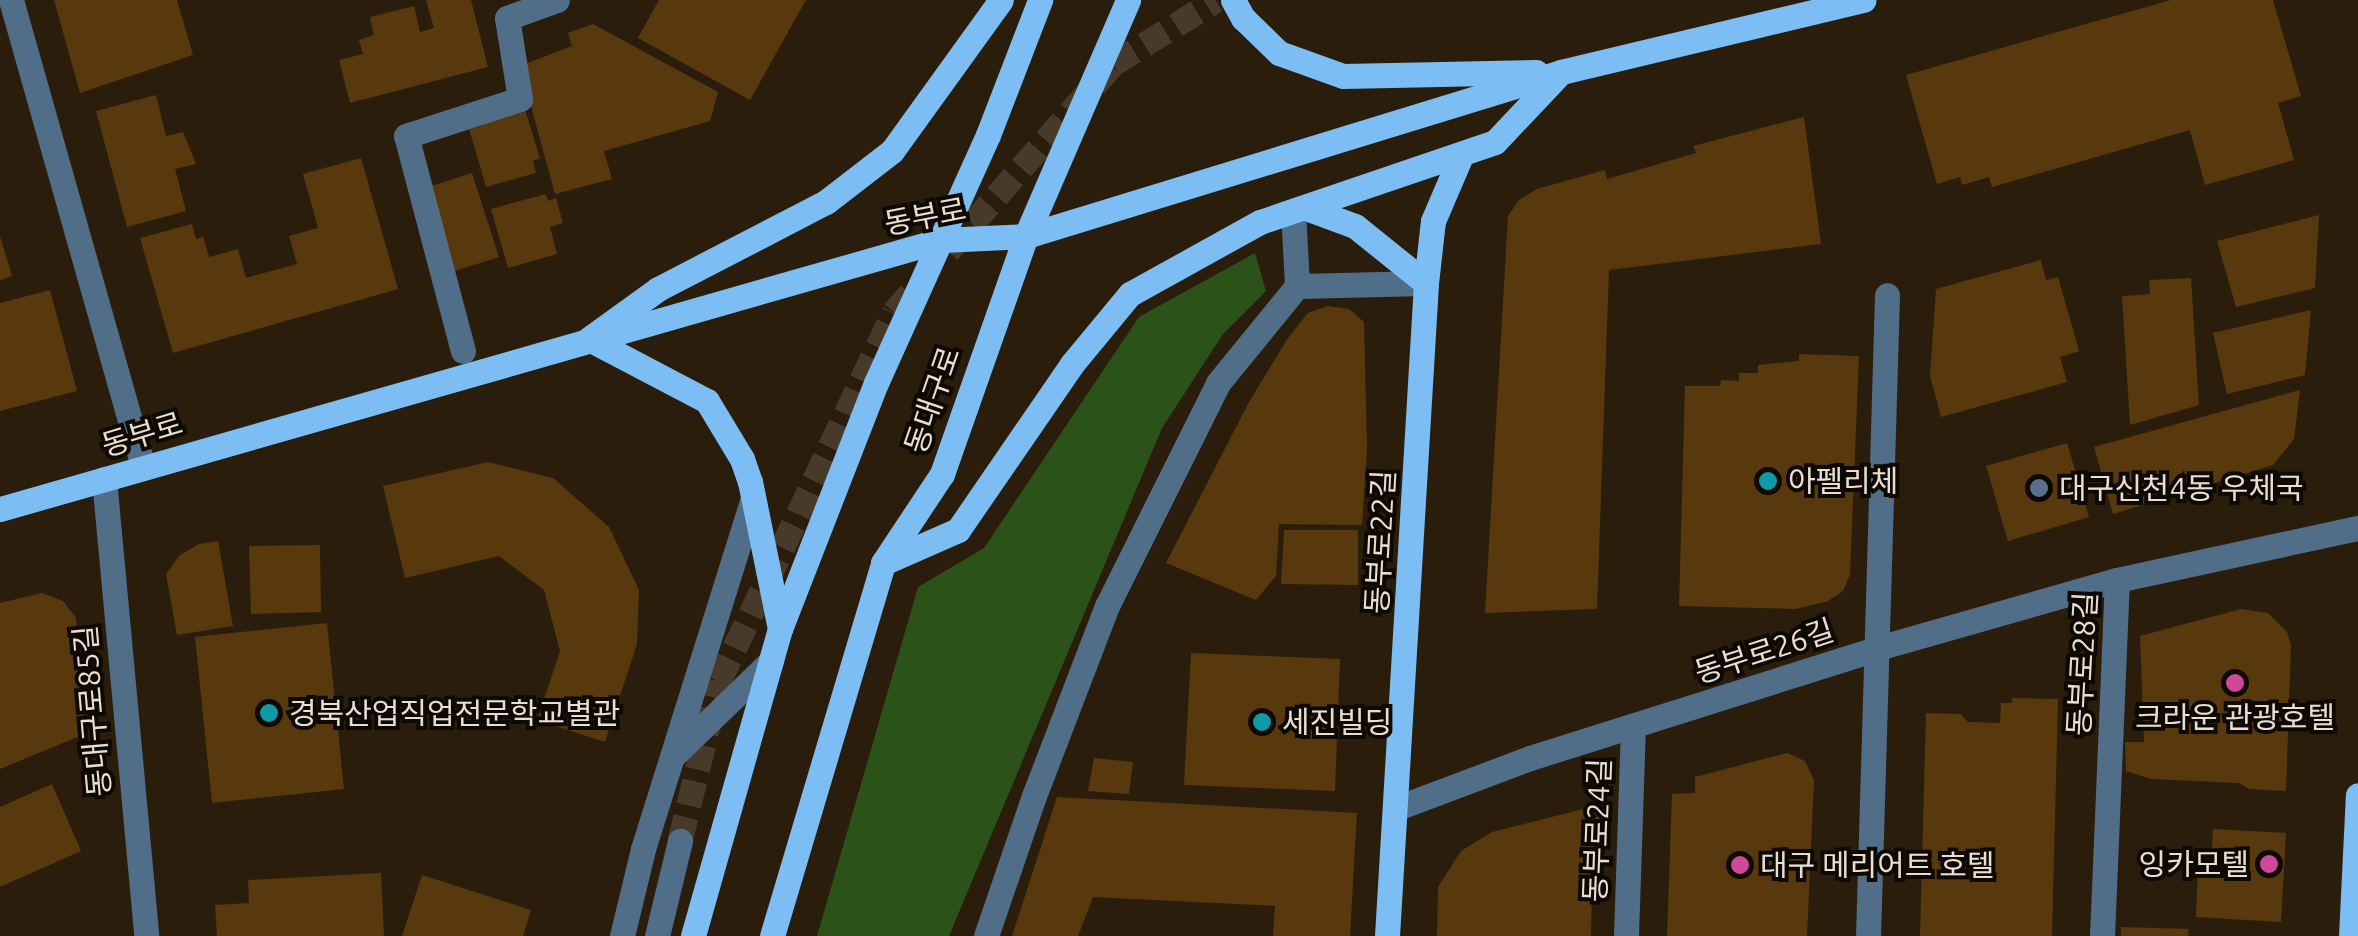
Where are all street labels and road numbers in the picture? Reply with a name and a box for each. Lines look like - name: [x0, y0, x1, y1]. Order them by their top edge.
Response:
- street label: 동부로: [881, 190, 969, 242]
- street label: 동대구로: [897, 342, 967, 458]
- street label: 동부로: [97, 405, 187, 463]
- street label: 동부로22길: [1358, 469, 1402, 615]
- street label: 동부로28길: [2060, 591, 2104, 737]
- street label: 동부로26길: [1690, 612, 1838, 690]
- street label: 동대구로85길: [67, 624, 117, 798]
- street label: 동부로24길: [1576, 757, 1618, 903]

